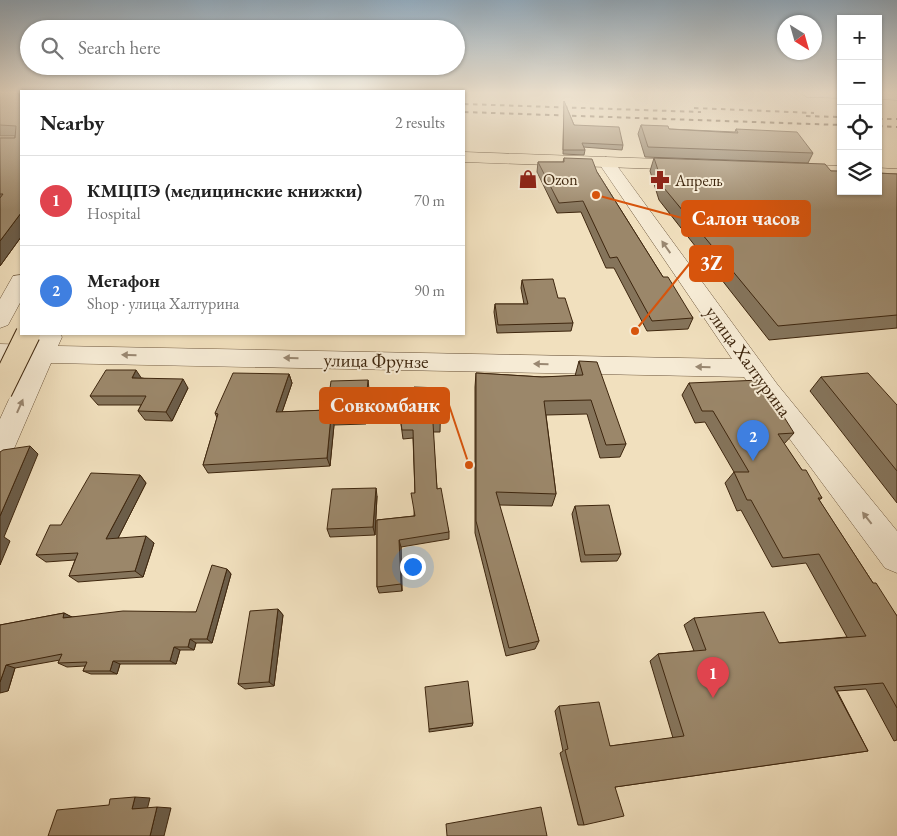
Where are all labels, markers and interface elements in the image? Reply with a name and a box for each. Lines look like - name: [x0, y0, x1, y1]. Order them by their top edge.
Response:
- north arrow: [777, 15, 822, 60]
- map controls: [837, 15, 882, 195]
- button: +: [837, 15, 882, 60]
- search box: [20, 20, 465, 75]
- icon: search: [38, 34, 66, 62]
- text: Search here: [78, 35, 160, 60]
- button: −: [837, 60, 882, 105]
- button: locate: [837, 105, 882, 150]
- text: Nearby: [40, 109, 104, 136]
- text: 2 results: [395, 112, 445, 133]
- button: layers: [837, 150, 882, 195]
- shop icon: Ozon: [517, 168, 539, 190]
- place label: Ozon: [543, 169, 578, 190]
- pharmacy icon: Апрель: [649, 169, 671, 191]
- place label: Апрель: [674, 170, 723, 191]
- text: КМЦПЭ (медицинские книжки): [87, 178, 362, 203]
- text: 1: [52, 190, 60, 211]
- text: 70 m: [414, 190, 445, 211]
- callout: Салон часов: [682, 201, 810, 236]
- text: Hospital: [87, 203, 141, 224]
- text: Салон часов: [692, 205, 800, 231]
- one-way arrow: [661, 241, 672, 254]
- callout: 3Z: [690, 246, 733, 281]
- text: 3Z: [700, 250, 722, 276]
- text: Мегафон: [87, 268, 160, 293]
- text: 2: [52, 280, 60, 301]
- text: 90 m: [414, 280, 445, 301]
- text: Shop · улица Халтурина: [87, 293, 240, 314]
- street label: улица Халтурина: [700, 301, 798, 422]
- street label: улица Фрунзе: [323, 347, 429, 374]
- one-way arrow: [120, 350, 136, 358]
- one-way arrow: [283, 354, 299, 362]
- one-way arrow: [533, 360, 549, 368]
- one-way arrow: [695, 363, 711, 371]
- callout: Совкомбанк: [320, 388, 449, 423]
- text: Совкомбанк: [330, 392, 440, 418]
- one-way arrow: [16, 399, 24, 413]
- pin: 2: [737, 420, 769, 461]
- one-way arrow: [862, 512, 873, 525]
- your location: [400, 554, 426, 580]
- pin: 1: [697, 657, 729, 698]

